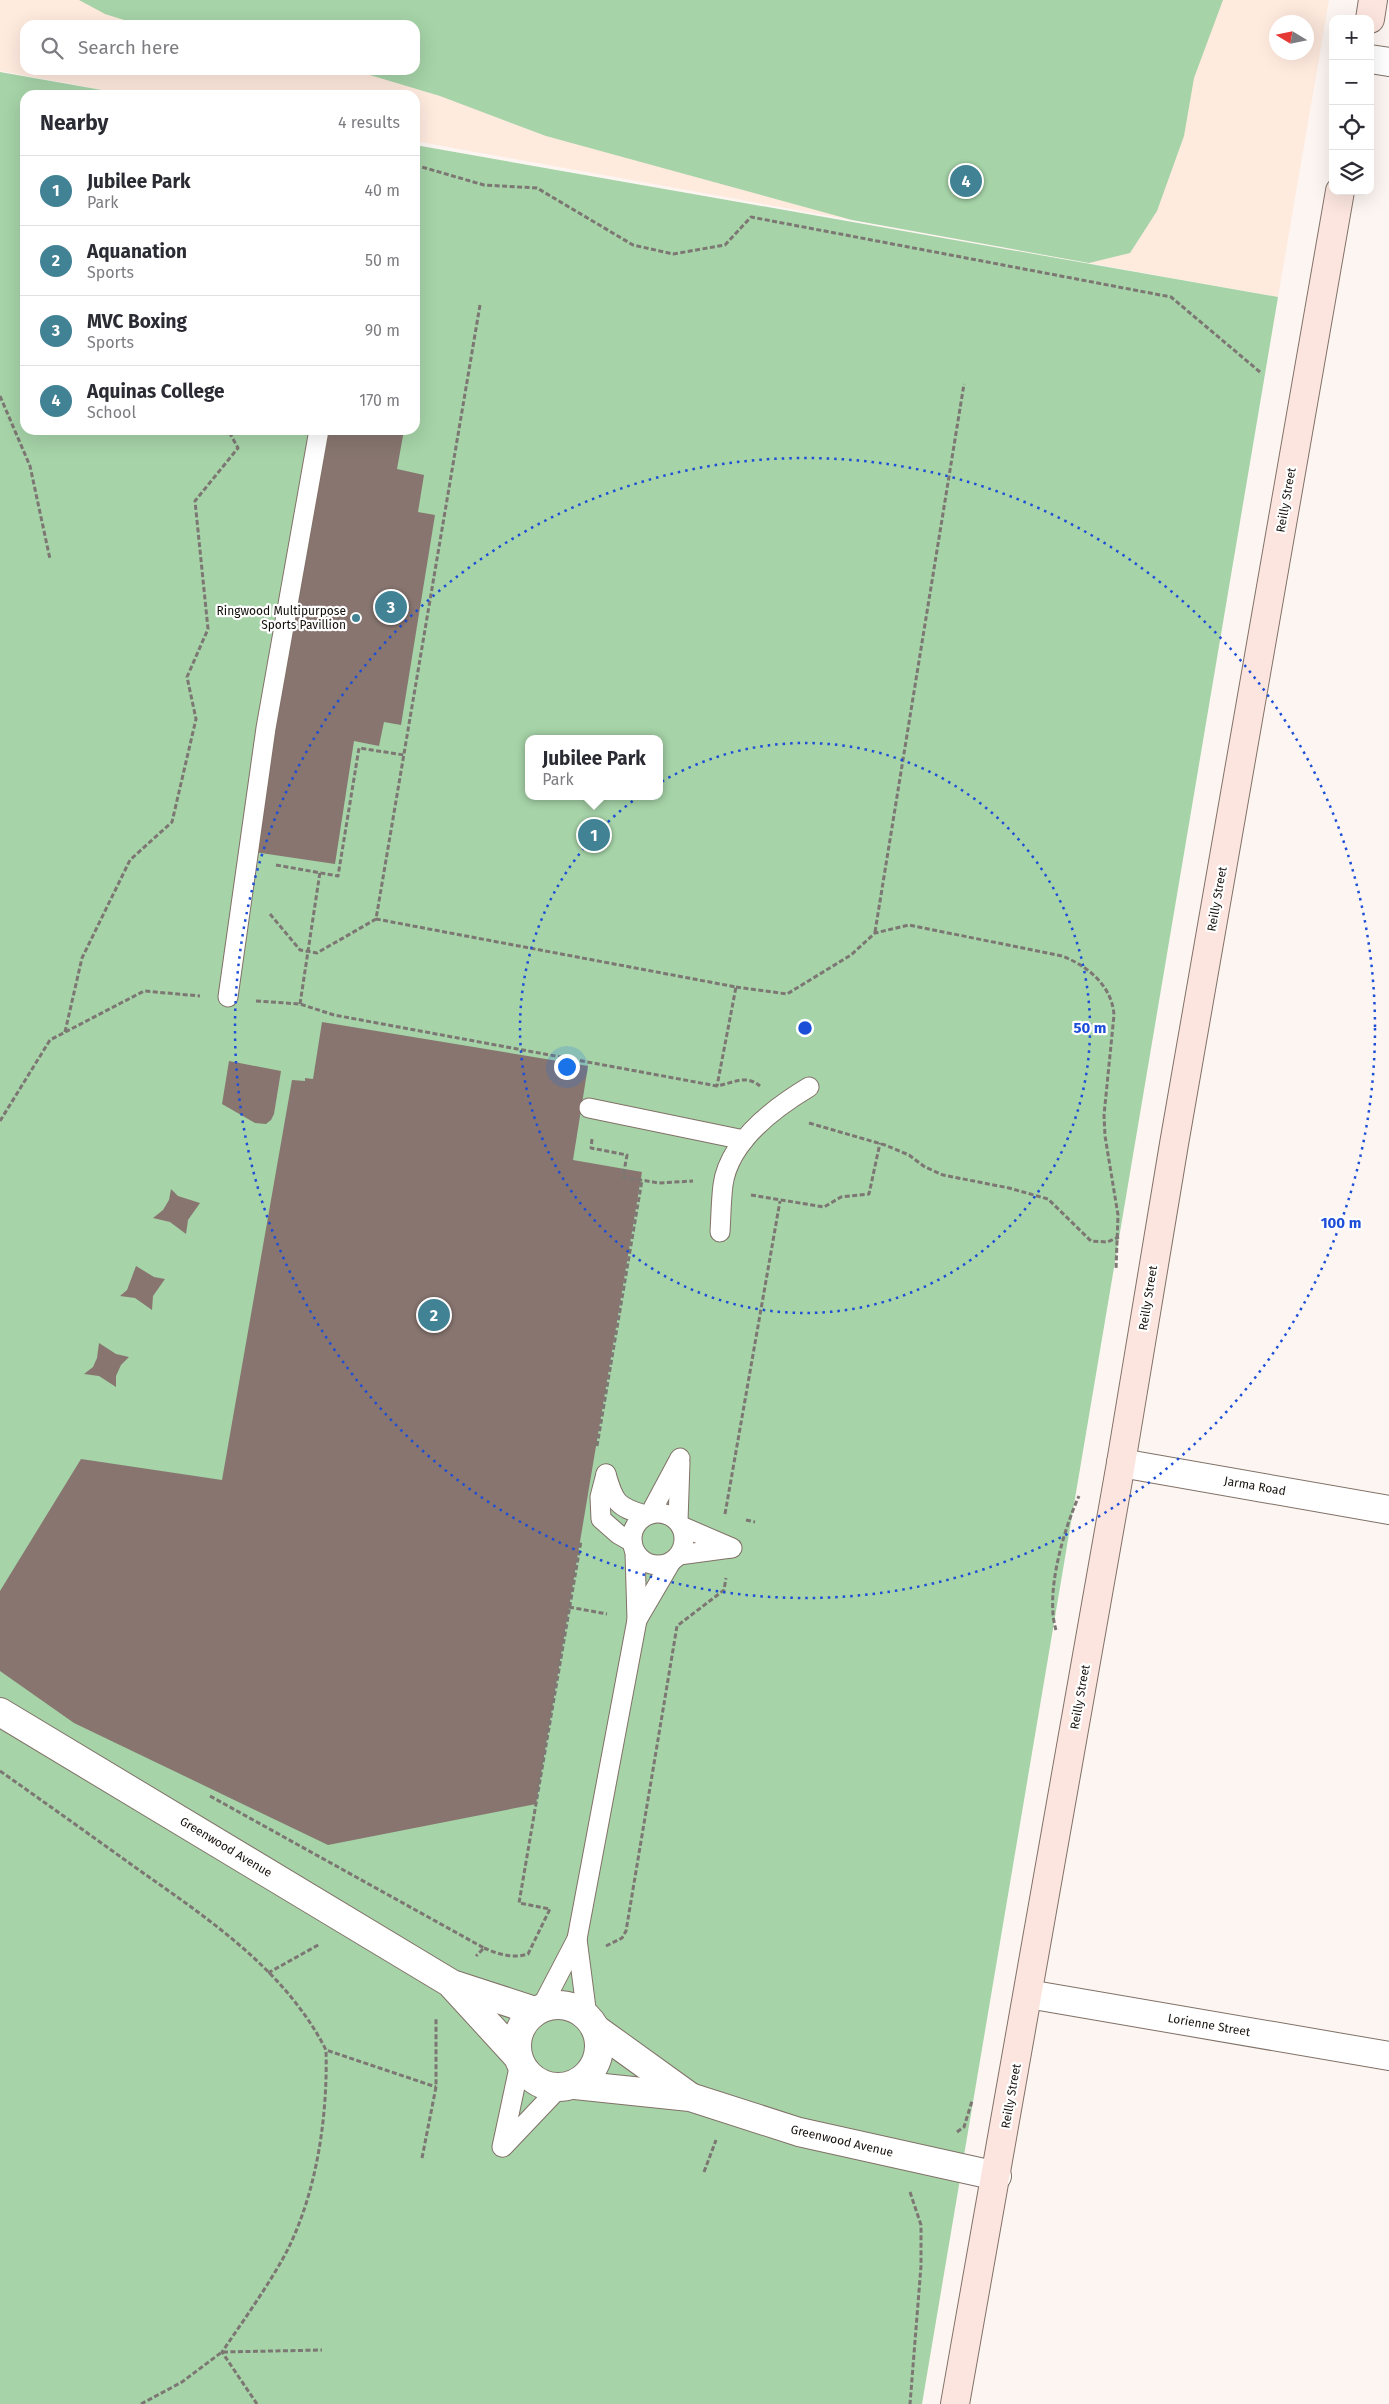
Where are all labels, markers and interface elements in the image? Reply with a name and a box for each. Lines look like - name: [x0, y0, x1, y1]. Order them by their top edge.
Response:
- north arrow: [1269, 15, 1314, 60]
- map controls: [1329, 15, 1374, 195]
- button: +: [1329, 15, 1374, 60]
- search box: [20, 20, 420, 75]
- icon: search: [38, 34, 66, 62]
- text: Search here: [78, 36, 179, 59]
- button: −: [1329, 60, 1374, 105]
- button: locate: [1329, 105, 1374, 150]
- text: Nearby: [40, 110, 108, 136]
- text: 4 results: [338, 113, 400, 132]
- button: layers: [1329, 150, 1374, 195]
- pin: 4: [950, 162, 982, 200]
- text: Jubilee Park: [87, 170, 191, 193]
- text: 1: [52, 181, 60, 200]
- text: 40 m: [365, 181, 400, 200]
- text: Park: [87, 193, 119, 212]
- text: Aquanation: [87, 240, 187, 263]
- text: 2: [52, 251, 60, 270]
- text: 50 m: [365, 251, 400, 270]
- text: Sports: [87, 263, 134, 282]
- text: MVC Boxing: [87, 310, 187, 333]
- text: 3: [52, 321, 60, 340]
- text: 90 m: [365, 321, 400, 340]
- text: Sports: [87, 333, 134, 352]
- text: Aquinas College: [87, 380, 225, 403]
- text: 4: [51, 391, 61, 410]
- text: 170 m: [359, 391, 400, 410]
- text: School: [87, 403, 136, 422]
- street label: Reilly Street: [1273, 466, 1299, 533]
- pin: 3: [375, 588, 407, 626]
- place label: Ringwood Multipurpose Sports Pavillion: [217, 604, 346, 632]
- marker: Ringwood Multipurpose Sports Pavillion: [350, 612, 362, 624]
- popup: [525, 735, 663, 800]
- text: Jubilee Park: [542, 747, 646, 770]
- text: Park: [542, 770, 574, 789]
- pin: 1: [578, 816, 610, 854]
- street label: Reilly Street: [1204, 865, 1230, 932]
- centre of rings: [796, 1019, 814, 1037]
- text: 50 m: [1073, 1019, 1107, 1037]
- your location: [554, 1054, 580, 1080]
- text: 100 m: [1321, 1214, 1361, 1232]
- street label: Reilly Street: [1136, 1264, 1160, 1331]
- pin: 2: [418, 1296, 450, 1334]
- street label: Jarma Road: [1223, 1474, 1287, 1498]
- street label: Reilly Street: [1067, 1663, 1093, 1730]
- street label: Greenwood Avenue: [177, 1814, 275, 1880]
- street label: Lorienne Street: [1167, 2011, 1252, 2039]
- street label: Reilly Street: [998, 2062, 1024, 2129]
- street label: Greenwood Avenue: [789, 2122, 895, 2160]

